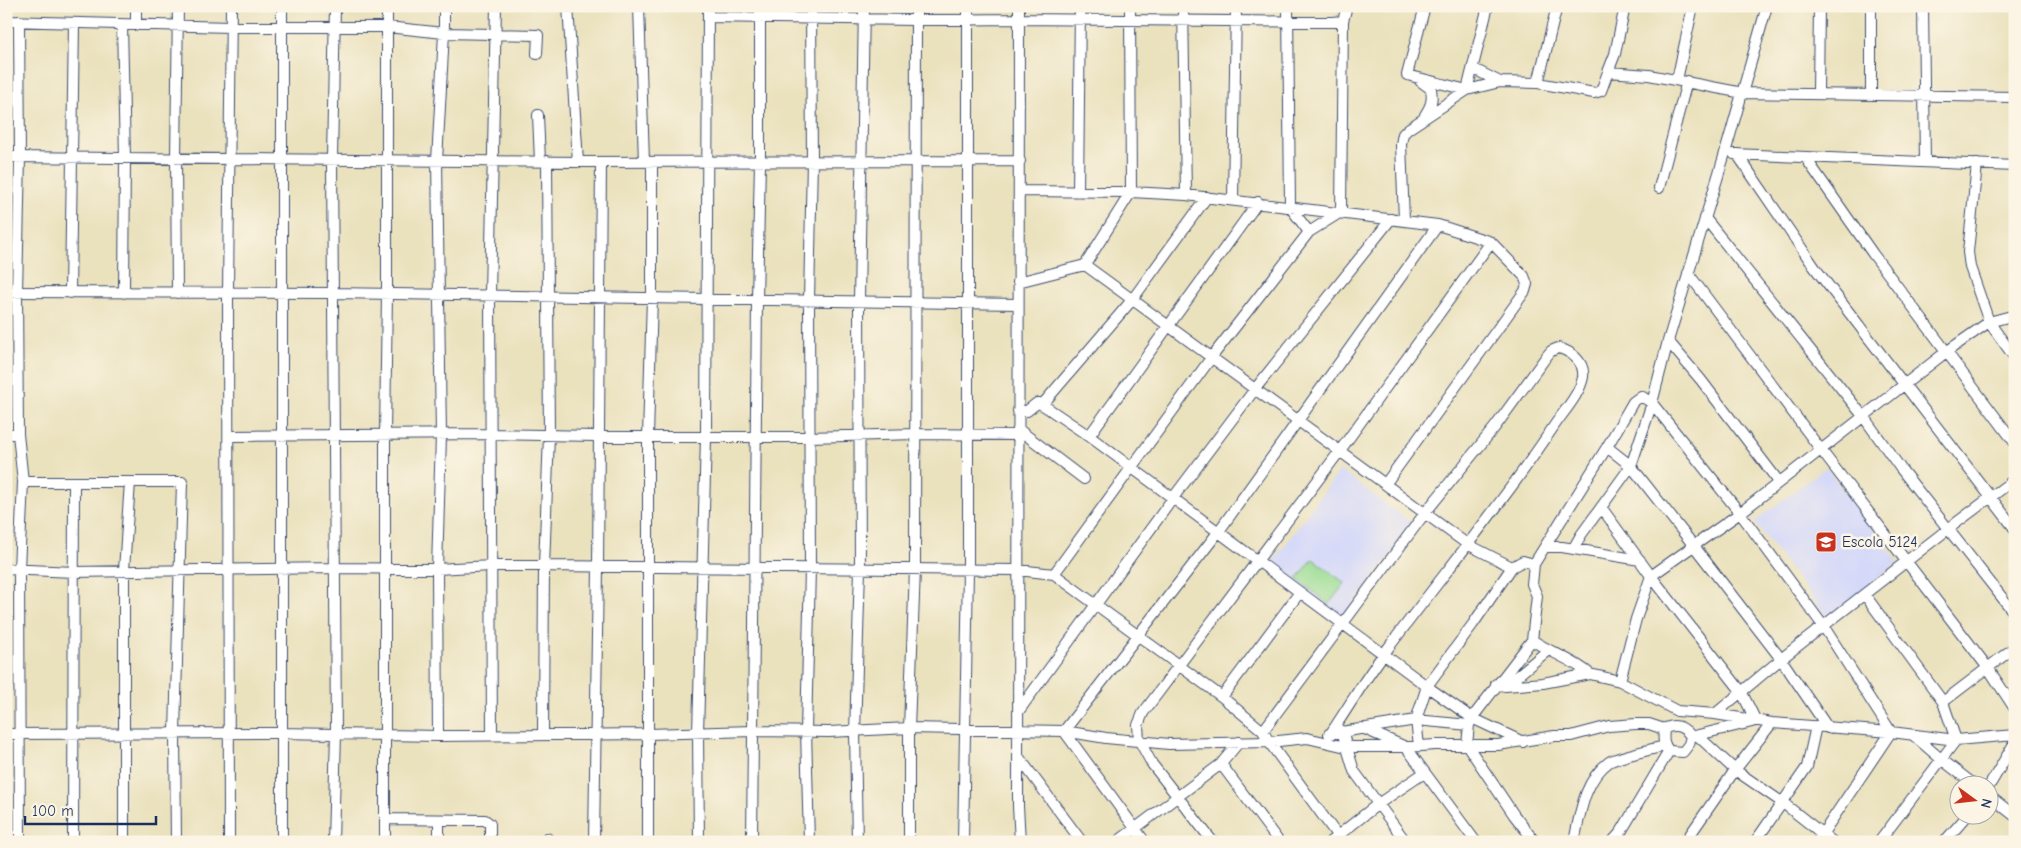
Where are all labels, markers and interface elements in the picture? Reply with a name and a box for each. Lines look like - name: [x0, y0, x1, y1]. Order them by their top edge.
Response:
- school or university icon: Escola 5124: [1814, 530, 1838, 554]
- place label: Escola 5124: [1842, 533, 1918, 551]
- north arrow: [1948, 776, 1998, 826]
- scale bar: [25, 793, 156, 825]
- text: N: [1977, 797, 1995, 810]
- text: 100 m: [32, 802, 74, 820]

